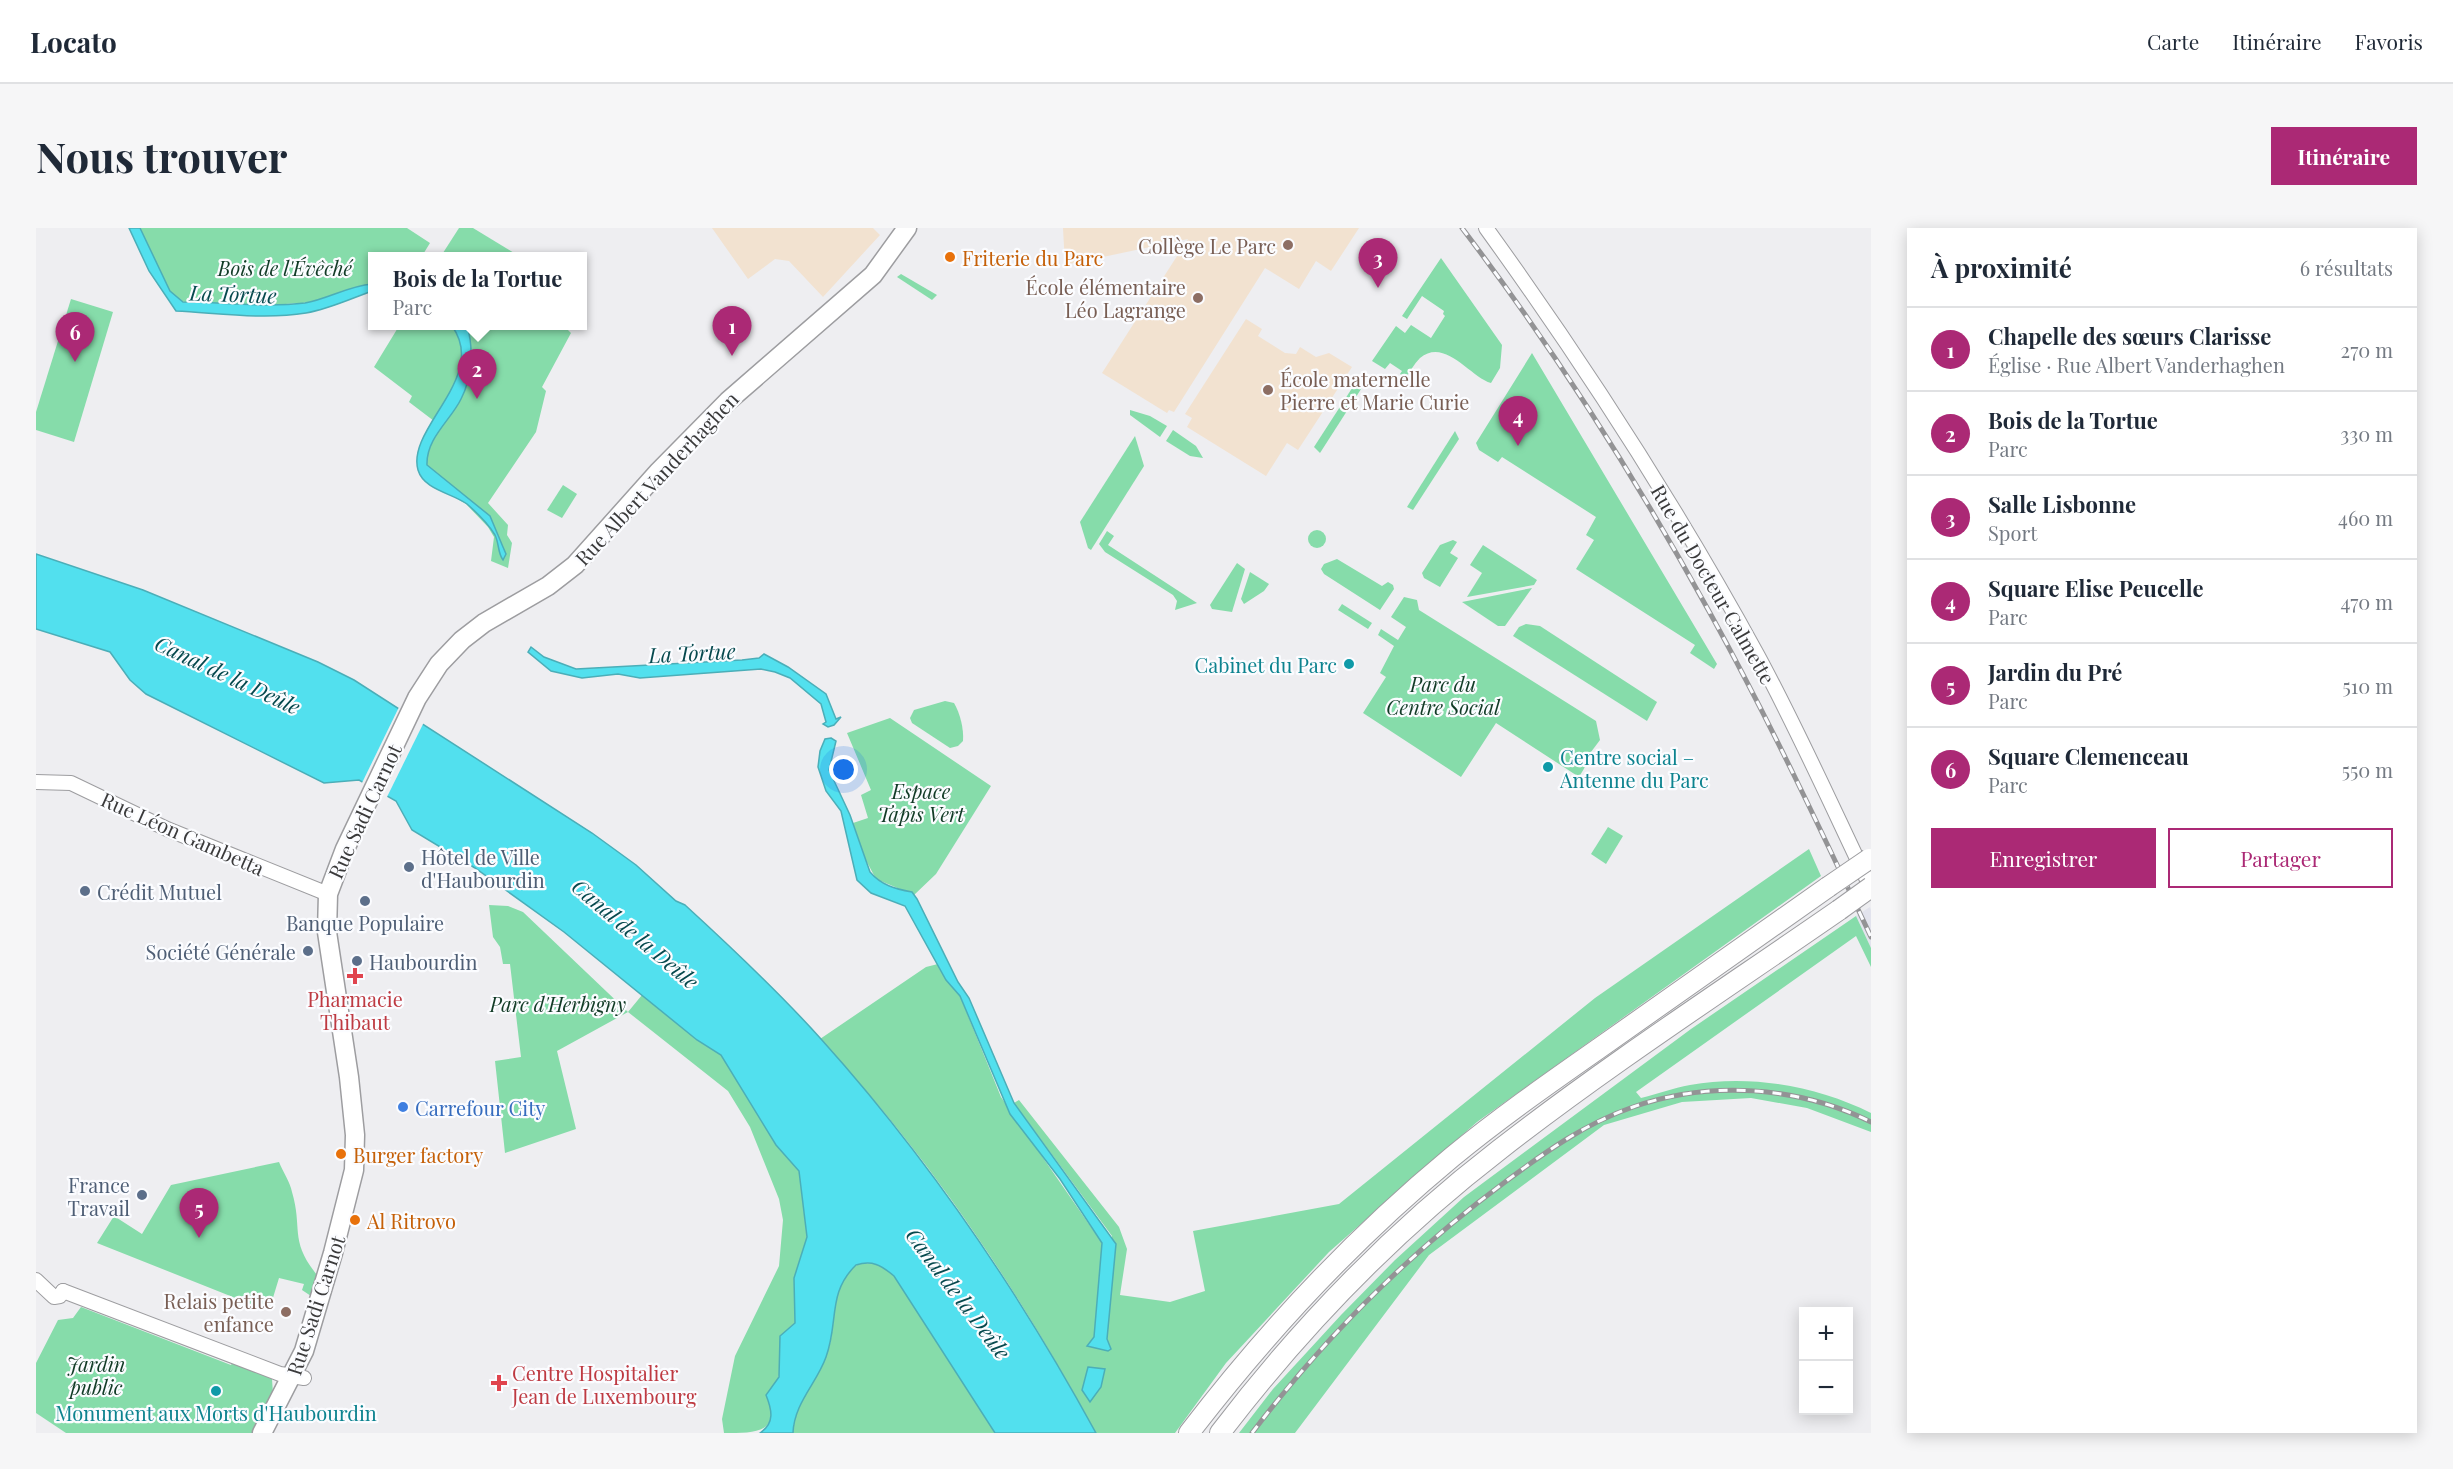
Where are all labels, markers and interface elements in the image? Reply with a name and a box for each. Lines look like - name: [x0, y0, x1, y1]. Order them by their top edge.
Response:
- text: Locato: [30, 23, 117, 60]
- text: Carte: [2147, 27, 2199, 55]
- text: Itinéraire: [2232, 27, 2322, 55]
- text: Favoris: [2355, 27, 2423, 55]
- button: Itinéraire: [2271, 127, 2417, 185]
- text: Nous trouver: [36, 128, 287, 184]
- place label: Collège Le Parc: [1138, 232, 1276, 259]
- marker: Collège Le Parc: [1281, 238, 1295, 252]
- pin: 3: [1358, 238, 1398, 288]
- place label: Friterie du Parc: [962, 244, 1103, 271]
- marker: Friterie du Parc: [943, 250, 957, 264]
- text: À proximité: [1931, 250, 2072, 285]
- popup: [368, 252, 587, 330]
- park label: Bois de l'Évêché: [217, 254, 354, 281]
- text: 6 résultats: [2300, 254, 2393, 281]
- text: Bois de la Tortue: [393, 263, 562, 293]
- place label: École élémentaire Léo Lagrange: [1026, 273, 1186, 323]
- water label: La Tortue: [188, 277, 277, 309]
- marker: École élémentaire Léo Lagrange: [1191, 291, 1205, 305]
- text: Parc: [393, 293, 432, 320]
- pin: 1: [712, 306, 752, 356]
- pin: 6: [56, 312, 94, 362]
- text: Chapelle des sœurs Clarisse: [1988, 321, 2271, 351]
- text: 1: [1947, 336, 1954, 363]
- text: 270 m: [2341, 336, 2393, 363]
- pin: 2: [458, 350, 496, 399]
- text: Église · Rue Albert Vanderhaghen: [1988, 351, 2285, 378]
- place label: École maternelle Pierre et Marie Curie: [1280, 365, 1469, 415]
- marker: École maternelle Pierre et Marie Curie: [1261, 383, 1275, 397]
- street label: Rue Albert Vanderhaghen: [568, 385, 744, 571]
- pin: 4: [1498, 396, 1538, 446]
- text: Bois de la Tortue: [1988, 405, 2158, 435]
- text: 2: [1945, 420, 1956, 447]
- text: 330 m: [2340, 420, 2393, 447]
- text: Parc: [1988, 435, 2028, 462]
- street label: Rue du Docteur Calmette: [1646, 479, 1782, 689]
- text: Salle Lisbonne: [1988, 489, 2136, 519]
- text: 3: [1946, 504, 1955, 531]
- text: 460 m: [2338, 504, 2393, 531]
- text: Sport: [1988, 519, 2037, 546]
- text: Square Elise Peucelle: [1988, 573, 2204, 603]
- text: 4: [1945, 588, 1956, 615]
- text: 470 m: [2341, 588, 2393, 615]
- text: Parc: [1988, 603, 2028, 630]
- water label: Canal de la Deûle: [151, 628, 305, 720]
- water label: La Tortue: [647, 636, 736, 668]
- place label: Cabinet du Parc: [1194, 651, 1337, 678]
- marker: Cabinet du Parc: [1342, 657, 1356, 671]
- text: Jardin du Pré: [1988, 657, 2122, 687]
- park label: Parc du Centre Social: [1386, 670, 1501, 720]
- text: 5: [1946, 672, 1955, 699]
- text: 510 m: [2343, 672, 2393, 699]
- text: Parc: [1988, 687, 2028, 714]
- street label: Rue Sadi Carnot: [321, 739, 407, 883]
- text: Square Clemenceau: [1988, 741, 2189, 771]
- place label: Centre social – Antenne du Parc: [1559, 743, 1709, 793]
- your location: [829, 755, 858, 784]
- text: 6: [1945, 756, 1956, 783]
- text: 550 m: [2342, 756, 2393, 783]
- marker: Centre social – Antenne du Parc: [1541, 760, 1555, 774]
- text: Parc: [1988, 771, 2028, 798]
- park label: Espace Tapis Vert: [878, 777, 965, 827]
- street label: Rue Léon Gambetta: [97, 785, 269, 881]
- button: Enregistrer: [1931, 828, 2156, 888]
- button: Partager: [2168, 828, 2393, 888]
- place label: Hôtel de Ville d'Haubourdin: [421, 843, 545, 893]
- marker: Hôtel de Ville d'Haubourdin: [402, 860, 416, 874]
- water label: Canal de la Deûle: [567, 872, 705, 994]
- place label: Crédit Mutuel: [97, 878, 222, 905]
- marker: Crédit Mutuel: [78, 884, 92, 898]
- marker: Banque Populaire: [358, 894, 372, 908]
- place label: Banque Populaire: [286, 909, 444, 936]
- place label: Société Générale: [146, 938, 296, 965]
- marker: Société Générale: [301, 944, 315, 958]
- place label: Haubourdin: [369, 948, 477, 975]
- marker: Haubourdin: [350, 954, 364, 968]
- marker: Pharmacie Thibaut: [348, 969, 362, 983]
- place label: Pharmacie Thibaut: [307, 985, 403, 1035]
- park label: Parc d'Herbigny: [489, 990, 627, 1017]
- place label: Carrefour City: [415, 1094, 545, 1121]
- marker: Carrefour City: [396, 1100, 410, 1114]
- place label: Burger factory: [353, 1141, 483, 1168]
- marker: Burger factory: [334, 1147, 348, 1161]
- place label: France Travail: [68, 1171, 130, 1221]
- marker: France Travail: [135, 1188, 149, 1202]
- pin: 5: [180, 1188, 218, 1238]
- place label: Al Ritrovo: [366, 1207, 456, 1234]
- marker: Al Ritrovo: [348, 1213, 362, 1227]
- water label: Canal de la Deûle: [900, 1222, 1018, 1364]
- street label: Rue Sadi Carnot: [280, 1231, 351, 1378]
- place label: Relais petite enfance: [164, 1287, 274, 1337]
- marker: Relais petite enfance: [279, 1305, 293, 1319]
- map controls: [1799, 1307, 1853, 1415]
- button: +: [1799, 1307, 1853, 1361]
- park label: Jardin public: [67, 1350, 125, 1400]
- place label: Centre Hospitalier Jean de Luxembourg: [511, 1359, 697, 1409]
- button: −: [1799, 1361, 1853, 1415]
- marker: Centre Hospitalier Jean de Luxembourg: [490, 1374, 508, 1392]
- marker: Monument aux Morts d'Haubourdin: [209, 1384, 223, 1398]
- place label: Monument aux Morts d'Haubourdin: [55, 1399, 377, 1426]

